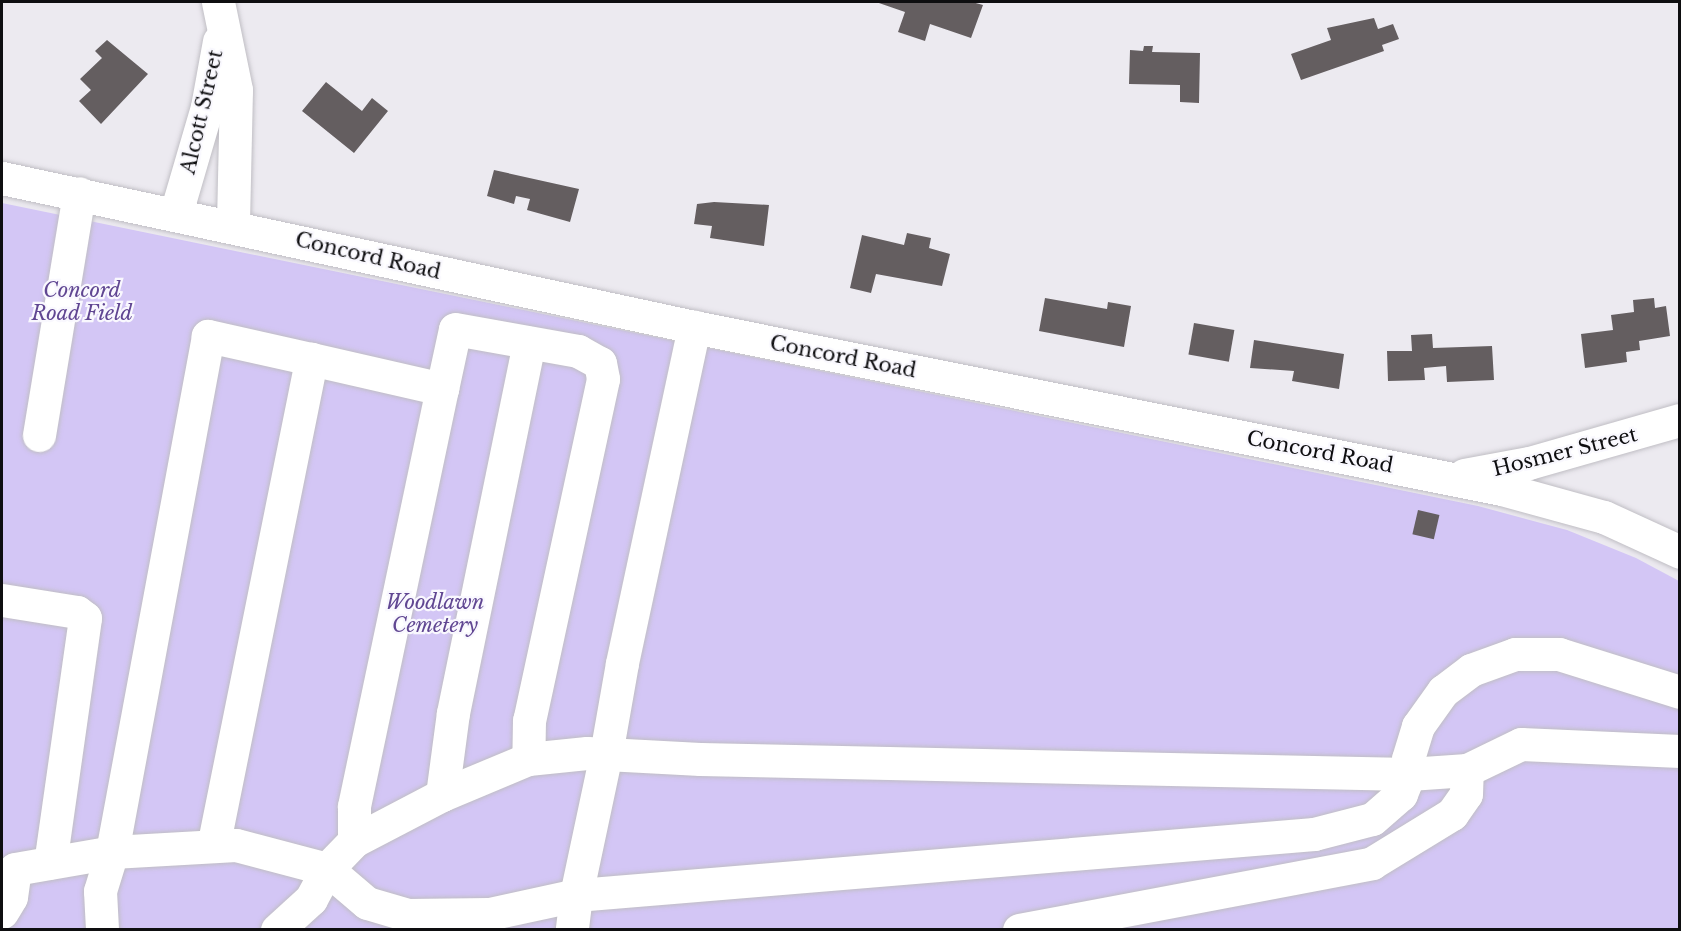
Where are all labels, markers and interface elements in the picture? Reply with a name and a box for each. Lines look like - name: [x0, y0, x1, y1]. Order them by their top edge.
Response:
- street label: Alcott Street: [176, 48, 228, 176]
- street label: Concord Road: [293, 228, 443, 284]
- park label: Concord Road Field: [31, 278, 133, 325]
- street label: Concord Road: [768, 331, 918, 383]
- street label: Hosmer Street: [1490, 422, 1640, 482]
- street label: Concord Road: [1245, 426, 1395, 478]
- park label: Woodlawn Cemetery: [386, 591, 484, 638]

